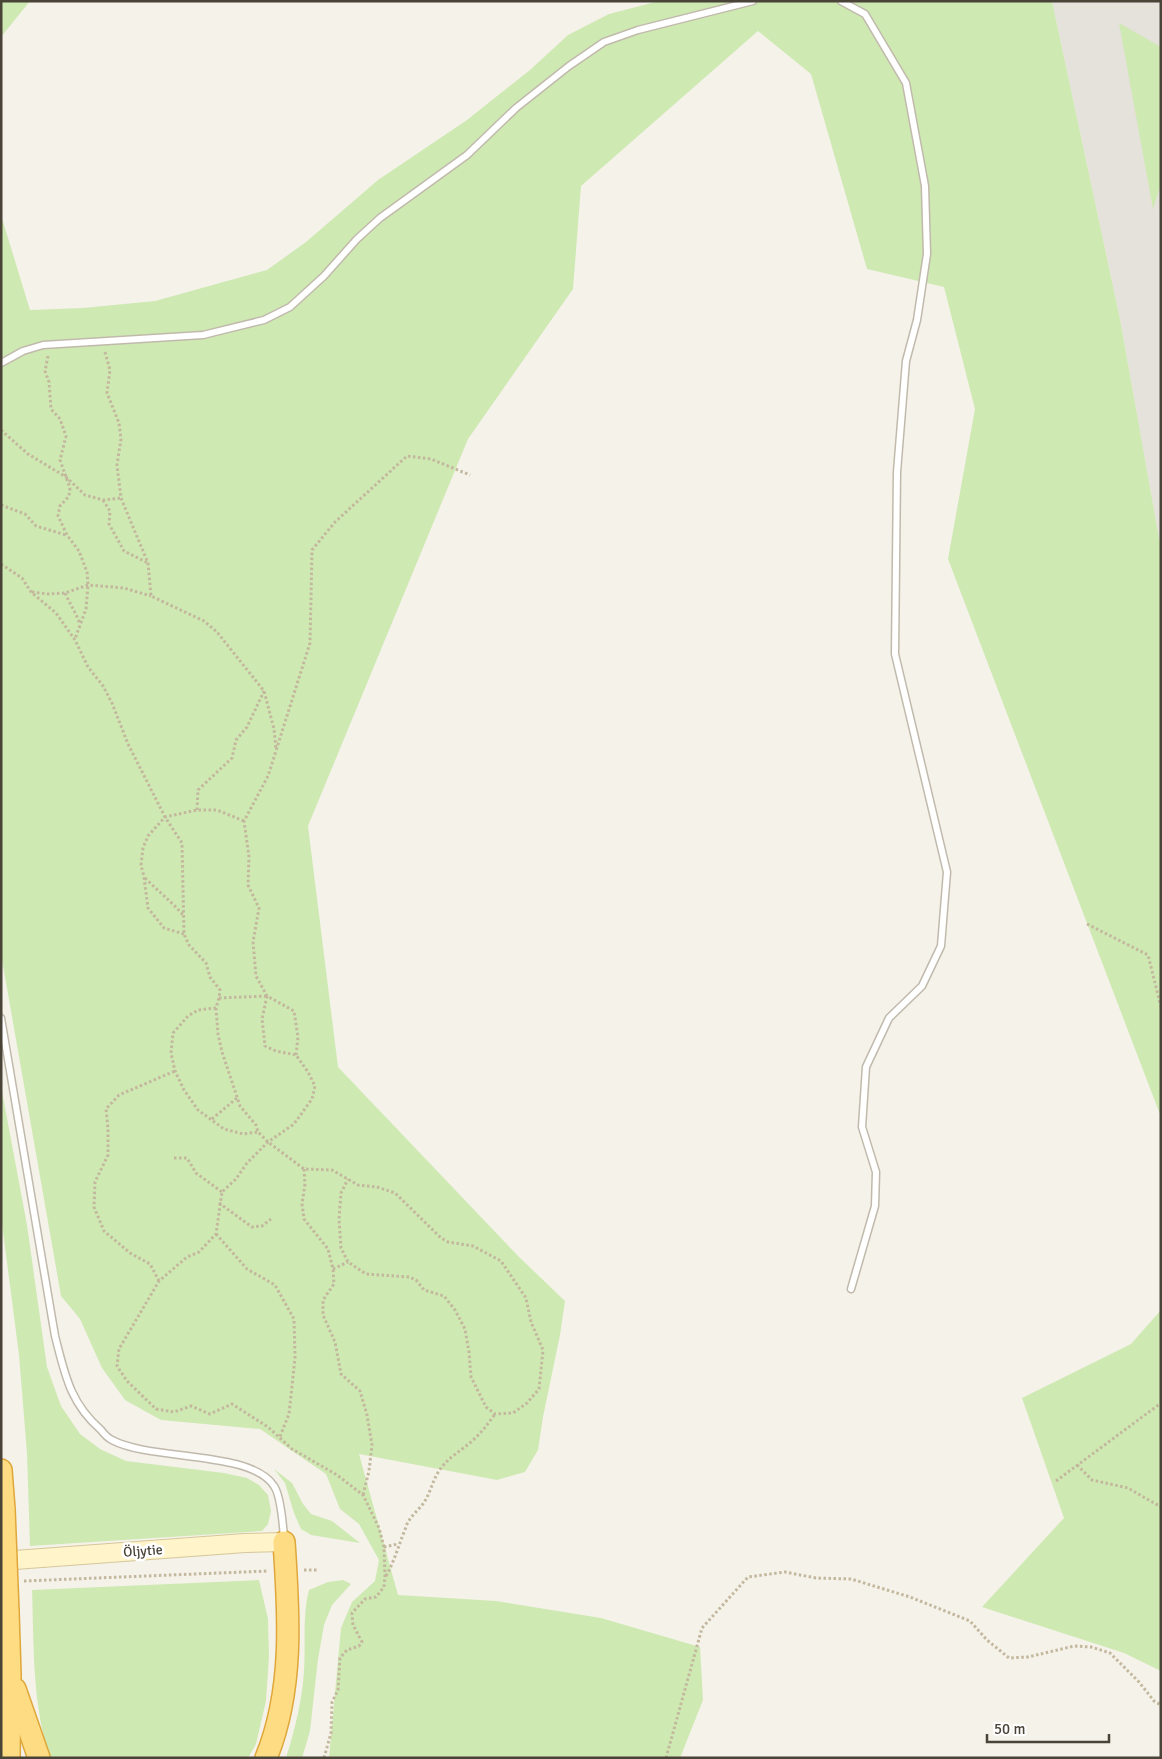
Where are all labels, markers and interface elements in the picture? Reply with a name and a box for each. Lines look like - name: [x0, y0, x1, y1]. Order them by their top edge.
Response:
- street label: Öljytie: [123, 1541, 163, 1561]
- scale bar: [987, 1712, 1110, 1744]
- text: 50 m: [994, 1720, 1025, 1738]

